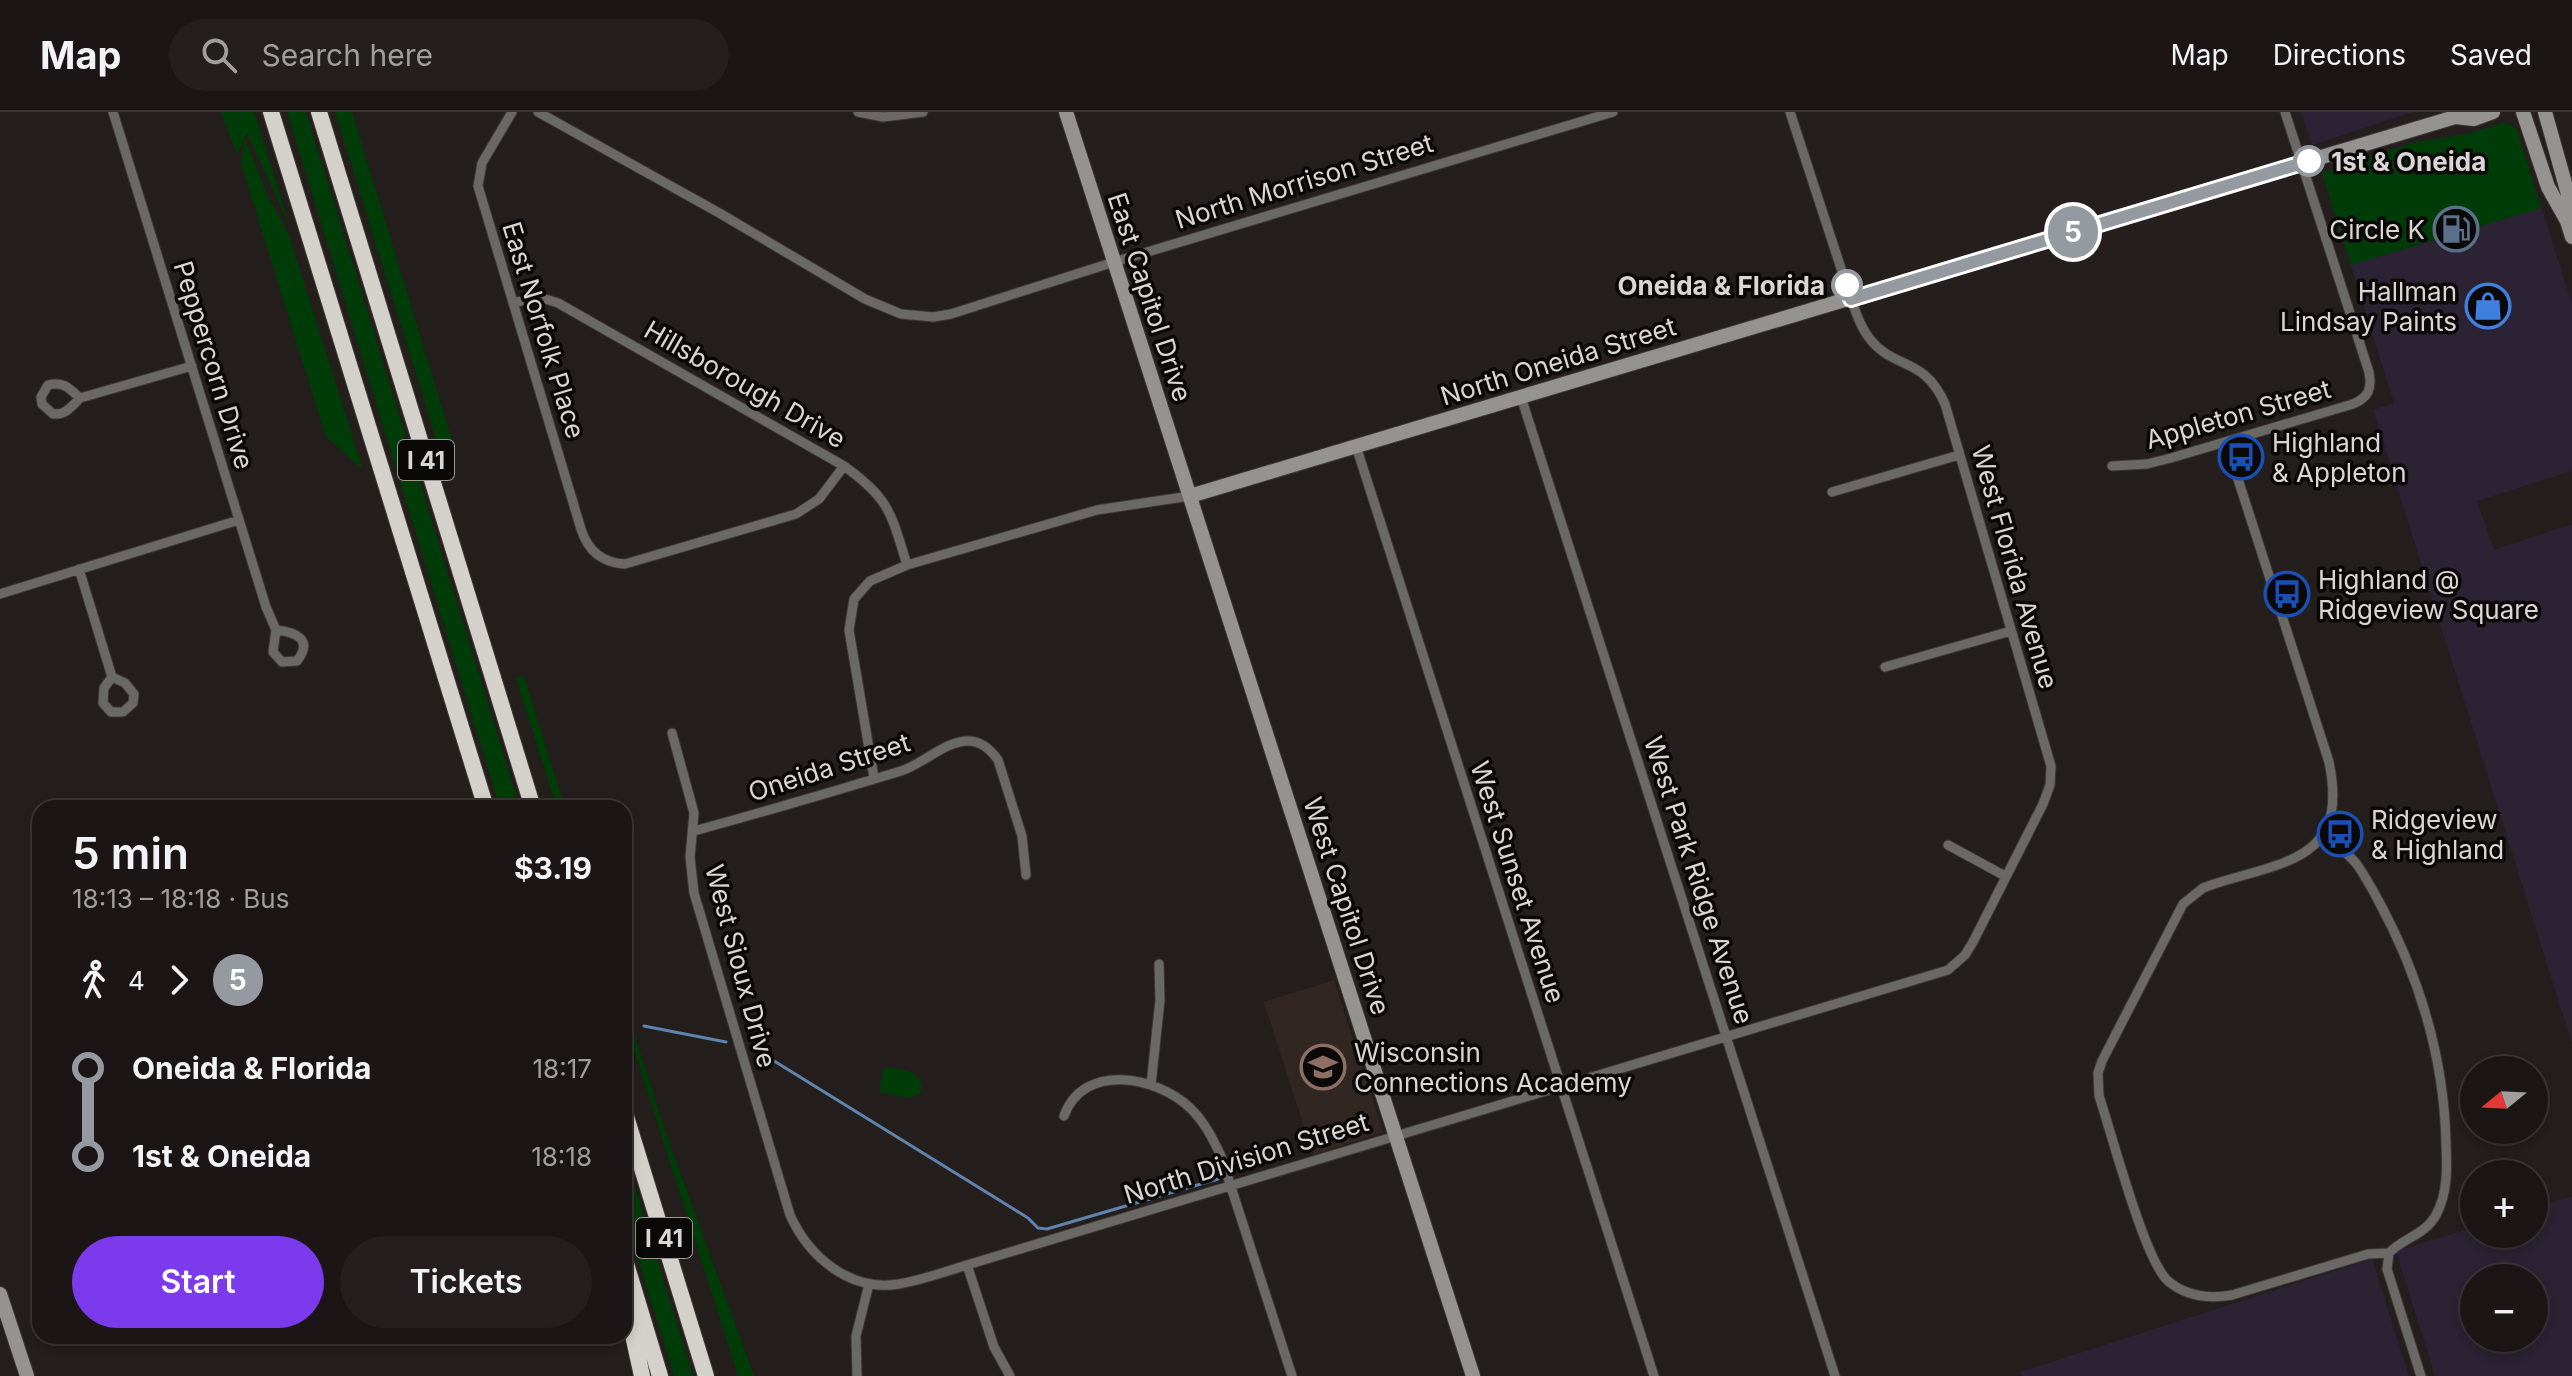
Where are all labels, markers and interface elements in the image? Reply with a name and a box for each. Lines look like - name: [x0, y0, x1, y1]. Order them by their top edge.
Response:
- search box: [169, 19, 729, 91]
- text: Map: [40, 32, 121, 78]
- icon: search: [197, 33, 241, 77]
- text: Search here: [261, 37, 433, 73]
- text: Map: [2170, 38, 2229, 72]
- text: Directions: [2273, 38, 2406, 72]
- text: Saved: [2450, 38, 2532, 72]
- street label: North Morrison Street: [1171, 127, 1437, 235]
- marker: 1st & Oneida: [2294, 146, 2324, 176]
- place label: 1st & Oneida: [2331, 146, 2486, 177]
- street label: East Capitol Drive: [1102, 189, 1198, 405]
- fuel station icon: Circle K: [2432, 205, 2480, 253]
- line badge: 5: [2047, 206, 2099, 258]
- place label: Circle K: [2329, 214, 2425, 245]
- text: 5: [2064, 215, 2082, 249]
- street label: East Norfolk Place: [496, 218, 592, 442]
- street label: Peppercorn Drive: [168, 257, 260, 473]
- place label: Oneida & Florida: [1617, 270, 1825, 301]
- marker: Oneida & Florida: [1832, 270, 1862, 300]
- place label: Hallman Lindsay Paints: [2280, 276, 2457, 337]
- shop icon: Hallman Lindsay Paints: [2464, 282, 2512, 330]
- street label: North Oneida Street: [1437, 310, 1679, 412]
- street label: Hillsborough Drive: [639, 314, 851, 454]
- street label: Appleton Street: [2142, 373, 2334, 455]
- place label: Highland & Appleton: [2272, 427, 2407, 488]
- bus stop icon: Highland & Appleton: [2217, 433, 2265, 481]
- road number: I 41: [398, 440, 454, 480]
- street label: West Florida Avenue: [1965, 442, 2065, 692]
- place label: Highland @ Ridgeview Square: [2318, 564, 2539, 625]
- bus stop icon: Highland @ Ridgeview Square: [2263, 570, 2311, 618]
- street label: Oneida Street: [744, 726, 914, 808]
- street label: West Park Ridge Avenue: [1638, 732, 1760, 1028]
- street label: West Sunset Avenue: [1464, 757, 1572, 1007]
- street label: West Capitol Drive: [1297, 793, 1397, 1019]
- place label: Ridgeview & Highland: [2371, 804, 2504, 865]
- bus stop icon: Ridgeview & Highland: [2316, 810, 2364, 858]
- text: 5 min: [72, 826, 189, 880]
- text: $3.19: [514, 850, 592, 886]
- street label: West Sioux Drive: [699, 861, 783, 1071]
- text: 18:13 – 18:18 · Bus: [72, 883, 289, 914]
- icon: walk: [72, 958, 116, 1002]
- icon: forward: [157, 958, 201, 1002]
- text: 5: [229, 963, 247, 997]
- text: 4: [128, 965, 145, 996]
- place label: Wisconsin Connections Academy: [1354, 1037, 1632, 1098]
- school or university icon: Wisconsin Connections Academy: [1299, 1043, 1347, 1091]
- text: Oneida & Florida: [132, 1050, 372, 1086]
- text: 18:17: [533, 1053, 592, 1084]
- north arrow: [2460, 1056, 2548, 1144]
- map controls: [2460, 1056, 2548, 1352]
- street label: North Division Street: [1120, 1106, 1372, 1210]
- text: 1st & Oneida: [132, 1138, 311, 1174]
- text: 18:18: [531, 1141, 592, 1172]
- button: +: [2460, 1160, 2548, 1248]
- road number: I 41: [636, 1218, 692, 1258]
- button: Start: [72, 1236, 324, 1328]
- button: Tickets: [340, 1236, 592, 1328]
- button: −: [2460, 1264, 2548, 1352]

